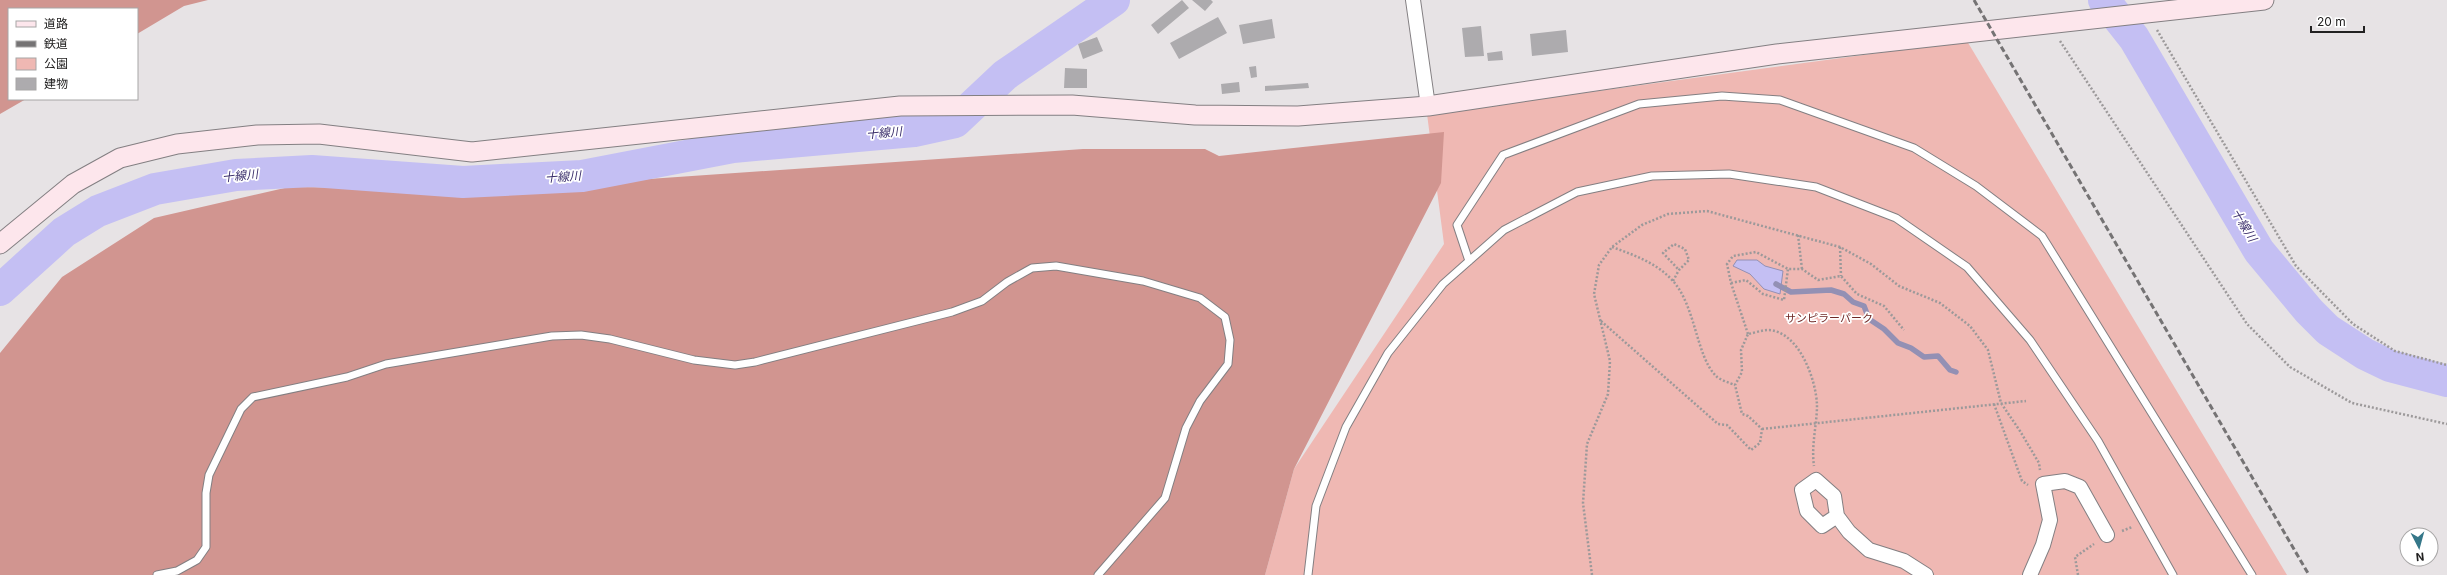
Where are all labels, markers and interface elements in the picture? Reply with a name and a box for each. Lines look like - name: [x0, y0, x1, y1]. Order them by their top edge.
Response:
- legend: [8, 8, 138, 100]
- scale bar: [2311, 8, 2364, 34]
- text: 20 m: [2317, 14, 2346, 29]
- text: 道路: [44, 16, 68, 31]
- text: 鉄道: [44, 36, 68, 51]
- text: 公園: [44, 56, 68, 71]
- text: 建物: [44, 76, 68, 91]
- water label: 十線川: [865, 123, 905, 142]
- water label: 十線川: [221, 166, 261, 185]
- water label: 十線川: [544, 168, 583, 185]
- water label: 十線川: [2229, 205, 2261, 246]
- park label: サンピラーパーク: [1785, 311, 1873, 325]
- north arrow: [2399, 527, 2439, 567]
- text: N: [2415, 550, 2425, 564]

